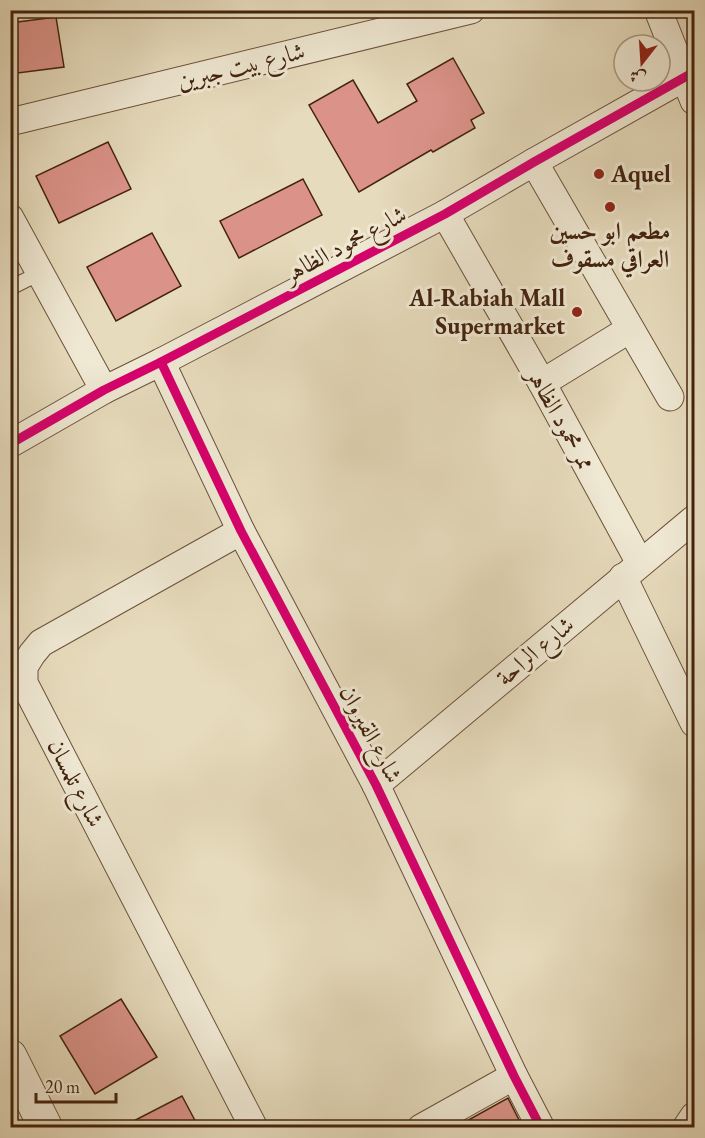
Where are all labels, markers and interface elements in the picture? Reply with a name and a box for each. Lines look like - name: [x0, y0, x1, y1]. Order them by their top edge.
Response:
- north arrow: [612, 33, 672, 93]
- street label: شارع بيت جبرين: [174, 35, 309, 101]
- text: ش: [627, 65, 648, 89]
- place label: Aquel: [610, 158, 671, 190]
- marker: Aquel: [592, 167, 606, 181]
- street label: شارع محمود الظاهر: [275, 198, 414, 295]
- marker: مطعم ابو حسين العراقي مسقوف: [603, 200, 617, 214]
- place label: مطعم ابو حسين العراقي مسقوف: [550, 215, 670, 278]
- place label: Al-Rabiah Mall Supermarket: [408, 282, 565, 341]
- marker: Al-Rabiah Mall Supermarket: [570, 305, 584, 319]
- street label: ممر محمود الظاهر: [519, 359, 602, 475]
- street label: شارع الراحة: [489, 609, 583, 696]
- street label: شارع القيروان: [328, 679, 410, 790]
- street label: شارع تلمسان: [37, 733, 112, 834]
- scale bar: [36, 1066, 116, 1104]
- text: 20 m: [45, 1075, 80, 1098]

